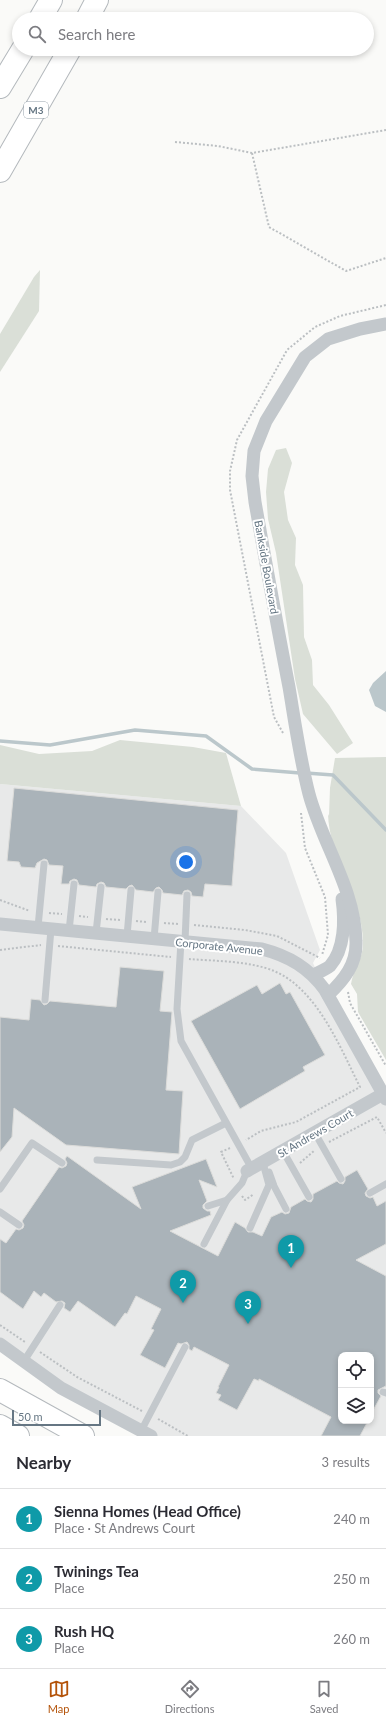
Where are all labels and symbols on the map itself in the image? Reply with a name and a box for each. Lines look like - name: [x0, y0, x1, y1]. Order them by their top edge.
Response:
- road number: M3: [24, 102, 48, 118]
- street label: Bankside Boulevard: [252, 519, 282, 615]
- your location: [176, 852, 196, 872]
- street label: Corporate Avenue: [175, 935, 264, 957]
- street label: St Andrews Court: [275, 1106, 355, 1160]
- pin: 1: [278, 1235, 304, 1268]
- pin: 2: [170, 1270, 196, 1303]
- pin: 3: [235, 1291, 261, 1324]
- scale bar: [12, 1408, 101, 1427]

